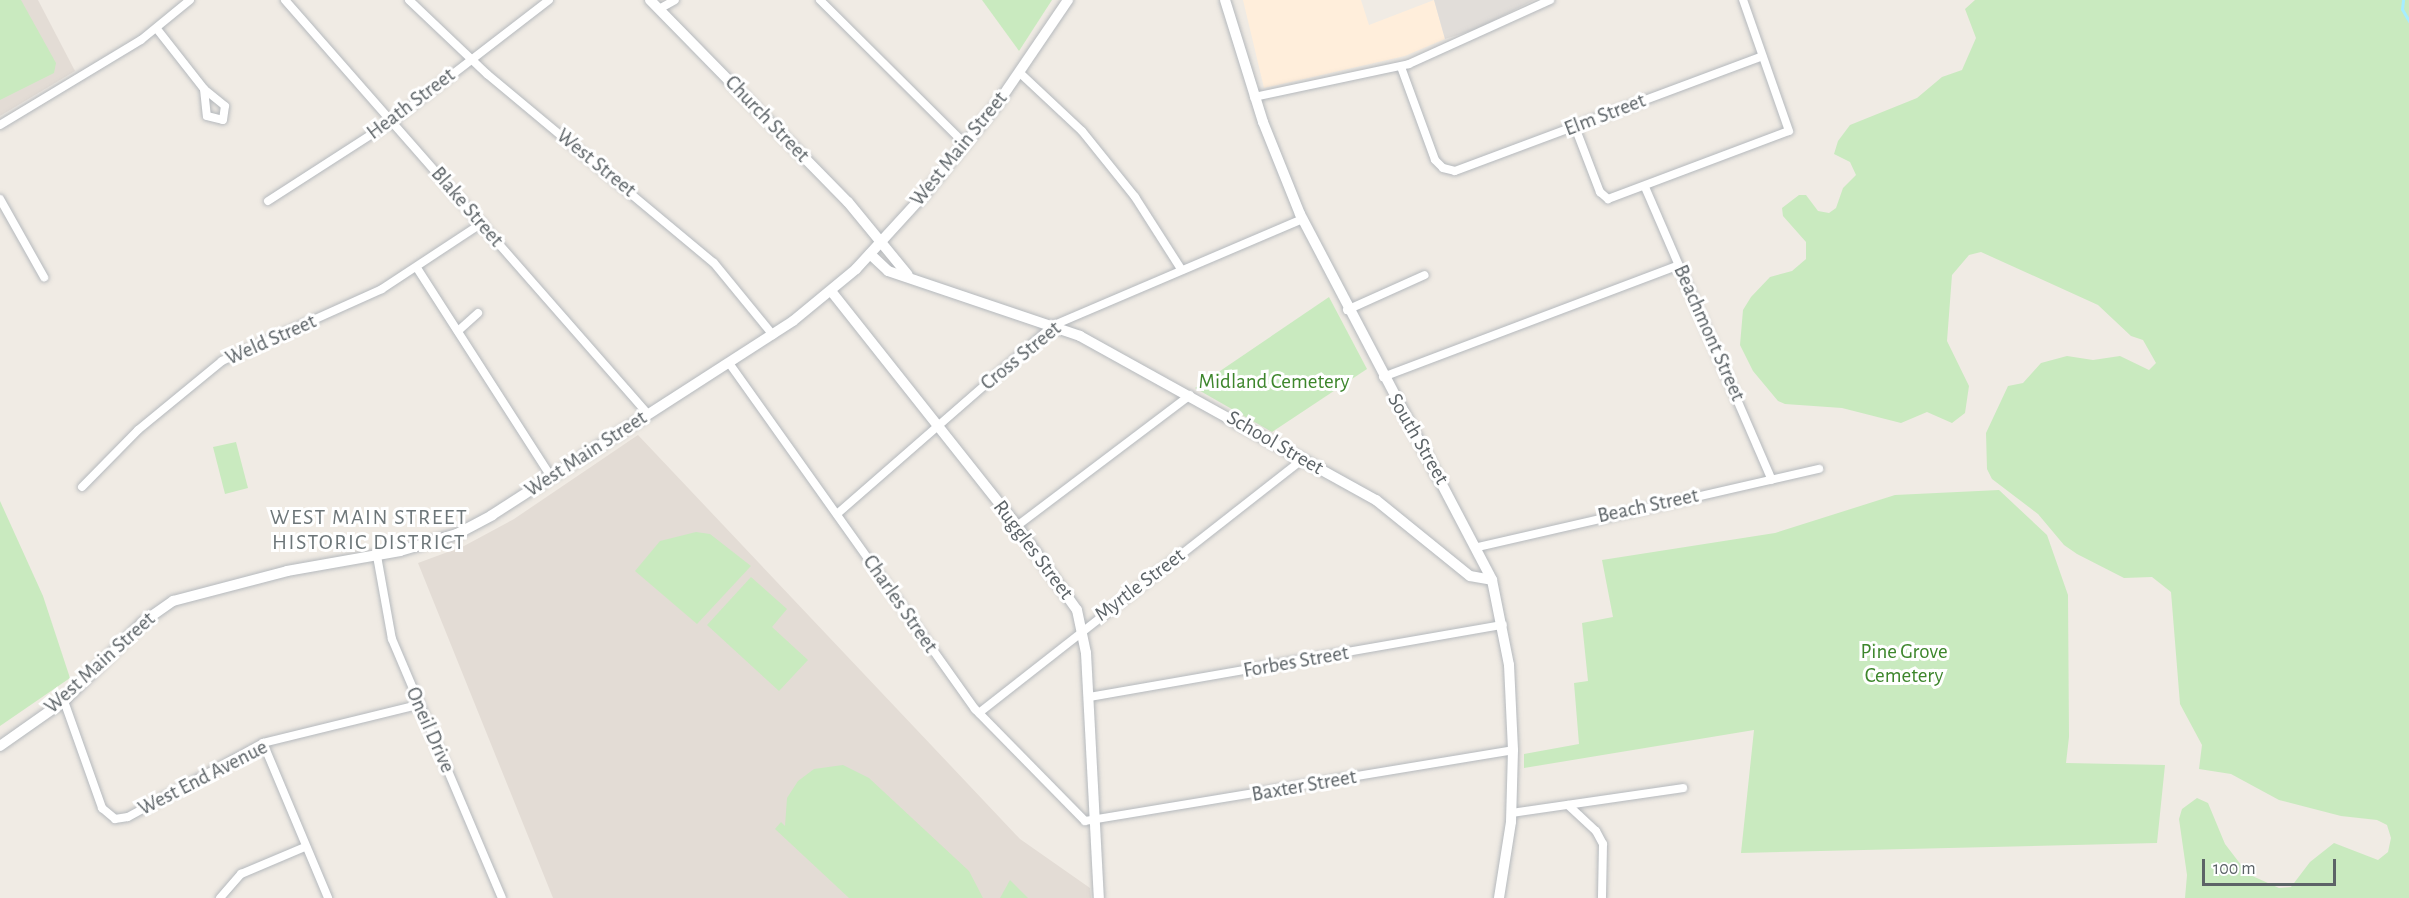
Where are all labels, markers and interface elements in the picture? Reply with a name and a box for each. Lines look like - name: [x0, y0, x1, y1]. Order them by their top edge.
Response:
- street label: Heath Street: [362, 63, 460, 145]
- street label: Church Street: [719, 70, 815, 168]
- street label: West Main Street: [905, 87, 1013, 211]
- street label: Elm Street: [1561, 88, 1649, 142]
- street label: West Street: [551, 123, 641, 203]
- street label: Blake Street: [425, 162, 509, 252]
- street label: Beachmont Street: [1668, 261, 1750, 405]
- street label: Weld Street: [222, 309, 320, 371]
- street label: Cross Street: [976, 316, 1066, 396]
- park label: Midland Cemetery: [1198, 369, 1350, 395]
- street label: South Street: [1382, 389, 1454, 489]
- street label: West Main Street: [520, 405, 652, 503]
- street label: School Street: [1222, 405, 1328, 481]
- street label: Beach Street: [1595, 483, 1701, 529]
- street label: Ruggles Street: [987, 495, 1079, 605]
- district label: WEST MAIN STREET HISTORIC DISTRICT: [270, 504, 468, 556]
- street label: Myrtle Street: [1090, 543, 1190, 627]
- street label: Charles Street: [857, 550, 943, 658]
- street label: West Main Street: [39, 607, 161, 719]
- park label: Pine Grove Cemetery: [1860, 639, 1948, 689]
- street label: Forbes Street: [1241, 640, 1351, 684]
- street label: Oneil Drive: [400, 683, 460, 777]
- street label: West End Avenue: [134, 735, 272, 821]
- street label: Baxter Street: [1250, 764, 1358, 808]
- scale bar: [2205, 847, 2338, 885]
- text: 100 m: [2213, 860, 2256, 878]

